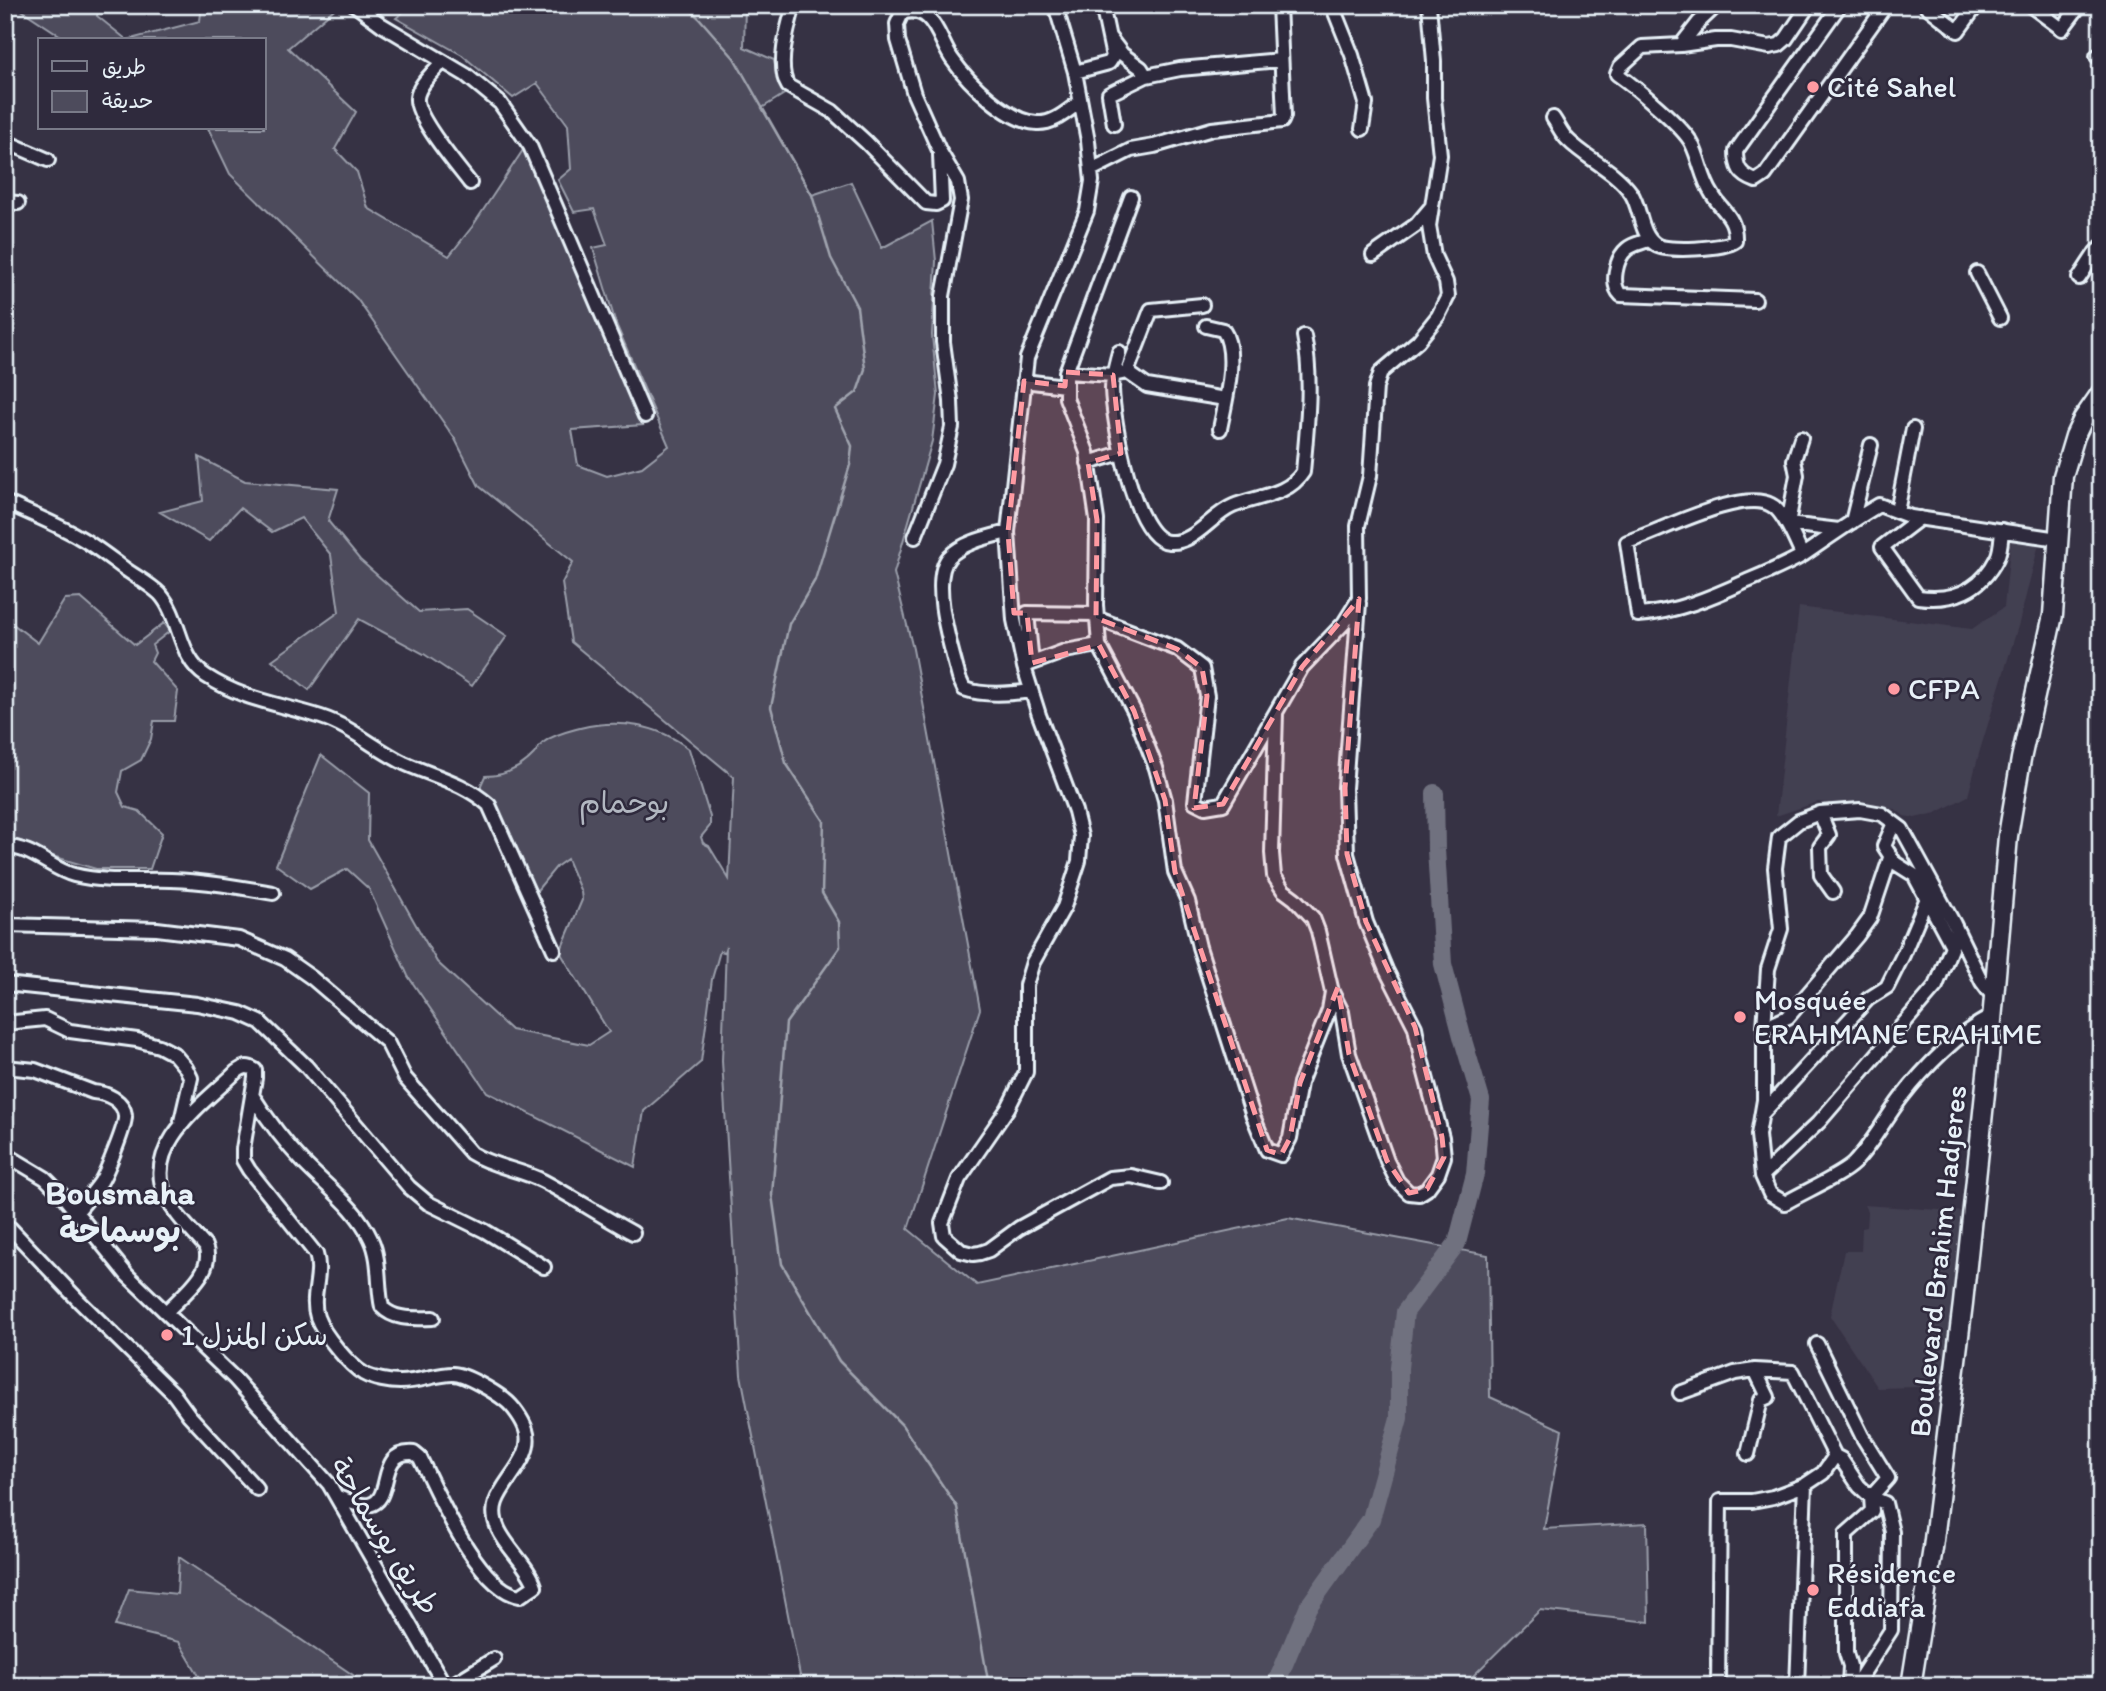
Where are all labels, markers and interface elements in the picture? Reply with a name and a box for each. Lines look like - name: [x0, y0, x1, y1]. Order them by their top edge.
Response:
- legend: [38, 38, 266, 130]
- text: طريق: [102, 54, 146, 79]
- place label: Cité Sahel: [1827, 68, 1957, 105]
- marker: Cité Sahel: [1805, 79, 1821, 95]
- text: حديقة: [102, 88, 153, 113]
- place label: CFPA: [1908, 670, 1980, 707]
- marker: CFPA: [1886, 681, 1902, 697]
- park label: بوحمام: [579, 784, 669, 825]
- place label: Mosquée ERAHMANE ERAHIME: [1754, 981, 2042, 1052]
- marker: Mosquée ERAHMANE ERAHIME: [1732, 1009, 1748, 1025]
- street label: Boulevard Brahim Hadjeres: [1901, 1083, 1974, 1439]
- district label: Bousmaha بوسماحة: [45, 1173, 195, 1252]
- place label: سكن المنزل 1: [181, 1316, 328, 1353]
- marker: سكن المنزل 1: [159, 1327, 175, 1343]
- street label: طريق بوسماحة: [322, 1450, 449, 1622]
- place label: Résidence Eddiafa: [1827, 1554, 1956, 1625]
- marker: Résidence Eddiafa: [1805, 1582, 1821, 1598]

